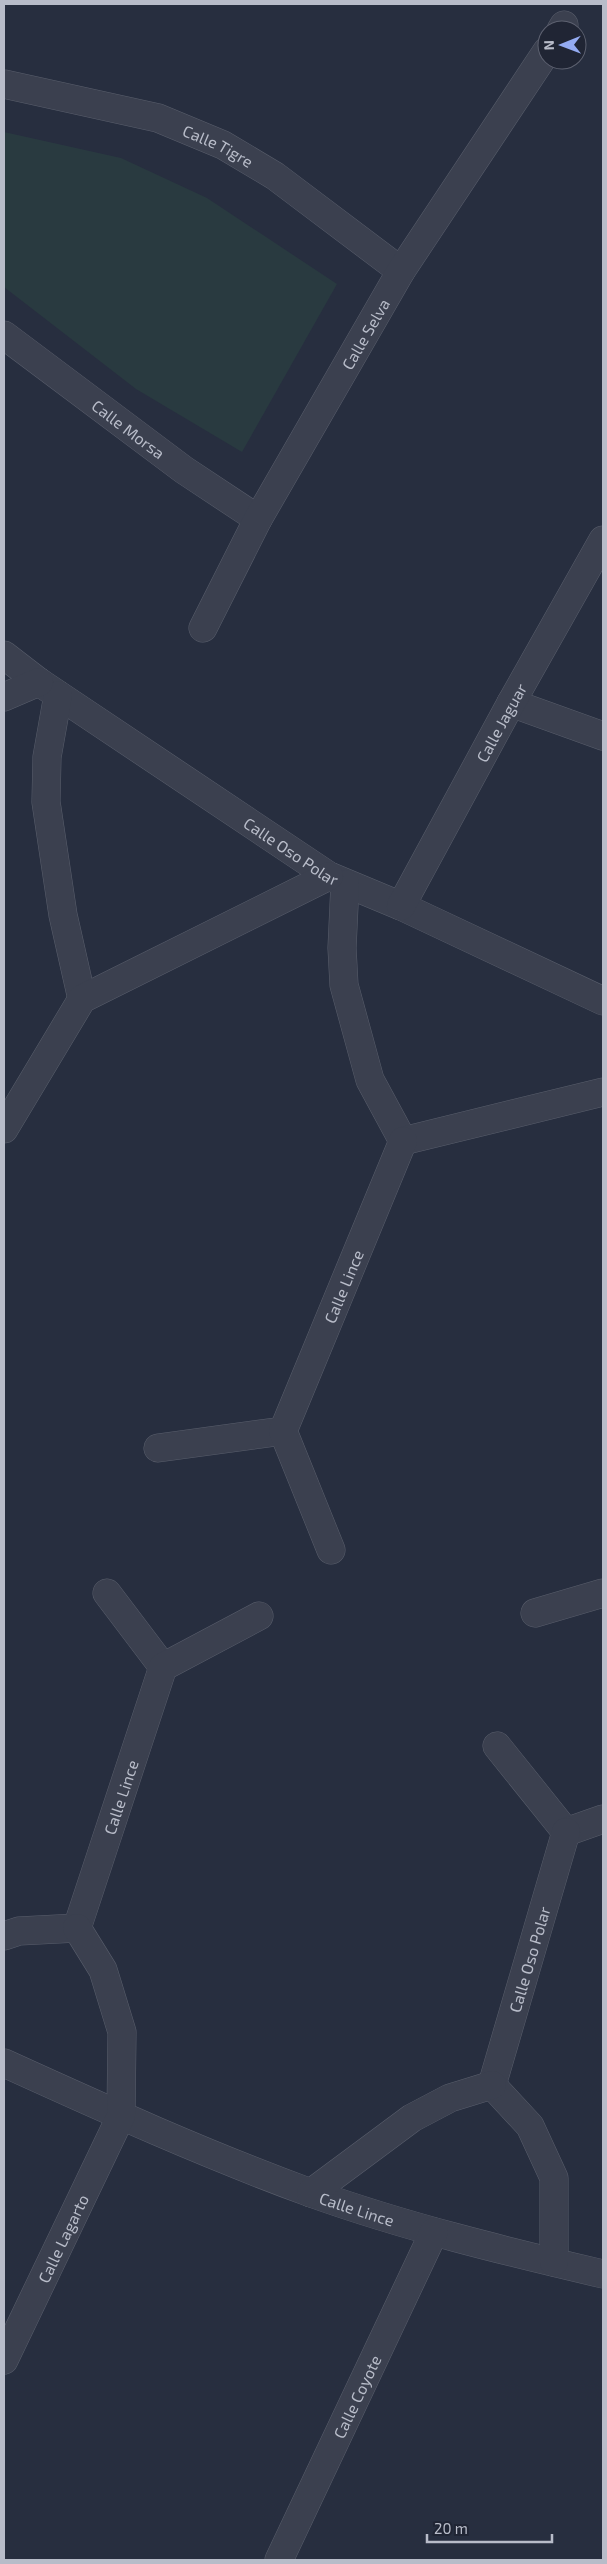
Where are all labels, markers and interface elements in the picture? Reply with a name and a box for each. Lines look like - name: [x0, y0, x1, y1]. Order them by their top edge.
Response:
- north arrow: [537, 20, 587, 70]
- text: N: [540, 40, 557, 50]
- street label: Calle Tigre: [180, 120, 257, 171]
- street label: Calle Selva: [337, 295, 393, 373]
- street label: Calle Morsa: [89, 395, 169, 462]
- street label: Calle Jaguar: [472, 679, 530, 765]
- street label: Calle Oso Polar: [241, 813, 342, 889]
- street label: Calle Lince: [319, 1247, 366, 1326]
- street label: Calle Lince: [99, 1757, 141, 1837]
- street label: Calle Oso Polar: [504, 1903, 553, 2015]
- street label: Calle Lince: [317, 2187, 397, 2229]
- street label: Calle Lagarto: [33, 2191, 92, 2286]
- street label: Calle Coyote: [329, 2352, 384, 2441]
- scale bar: [427, 2512, 552, 2544]
- text: 20 m: [434, 2519, 468, 2537]

